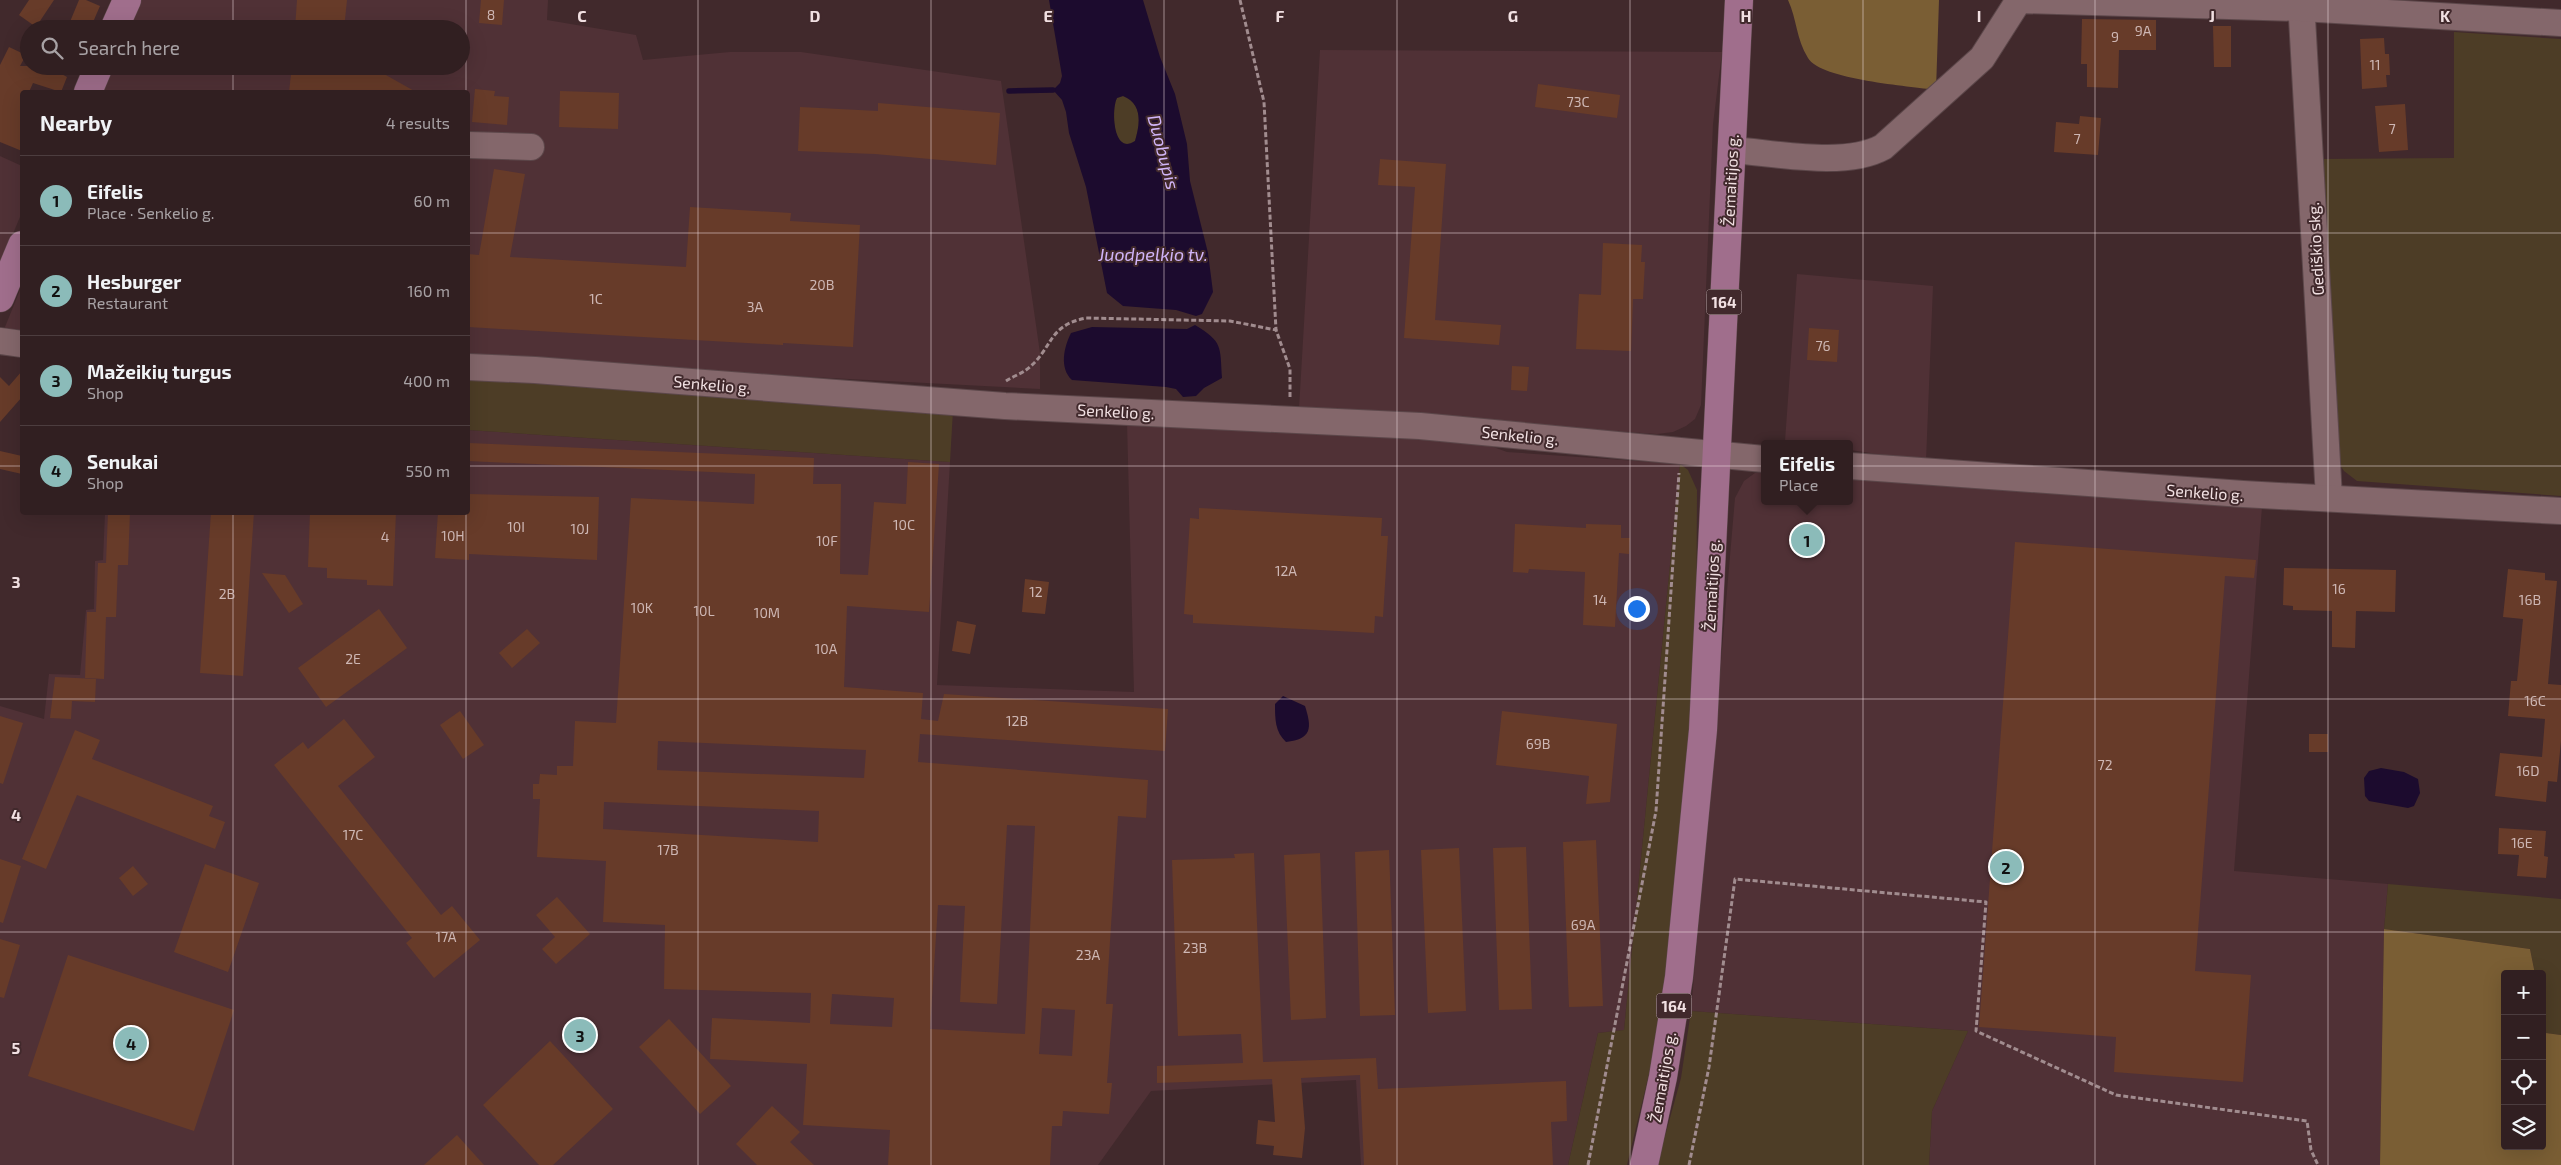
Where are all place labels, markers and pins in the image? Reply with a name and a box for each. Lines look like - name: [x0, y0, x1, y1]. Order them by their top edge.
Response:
- pin: 1: [1791, 521, 1823, 559]
- pin: 2: [1990, 848, 2022, 886]
- pin: 3: [564, 1016, 596, 1054]
- pin: 4: [115, 1024, 147, 1062]

